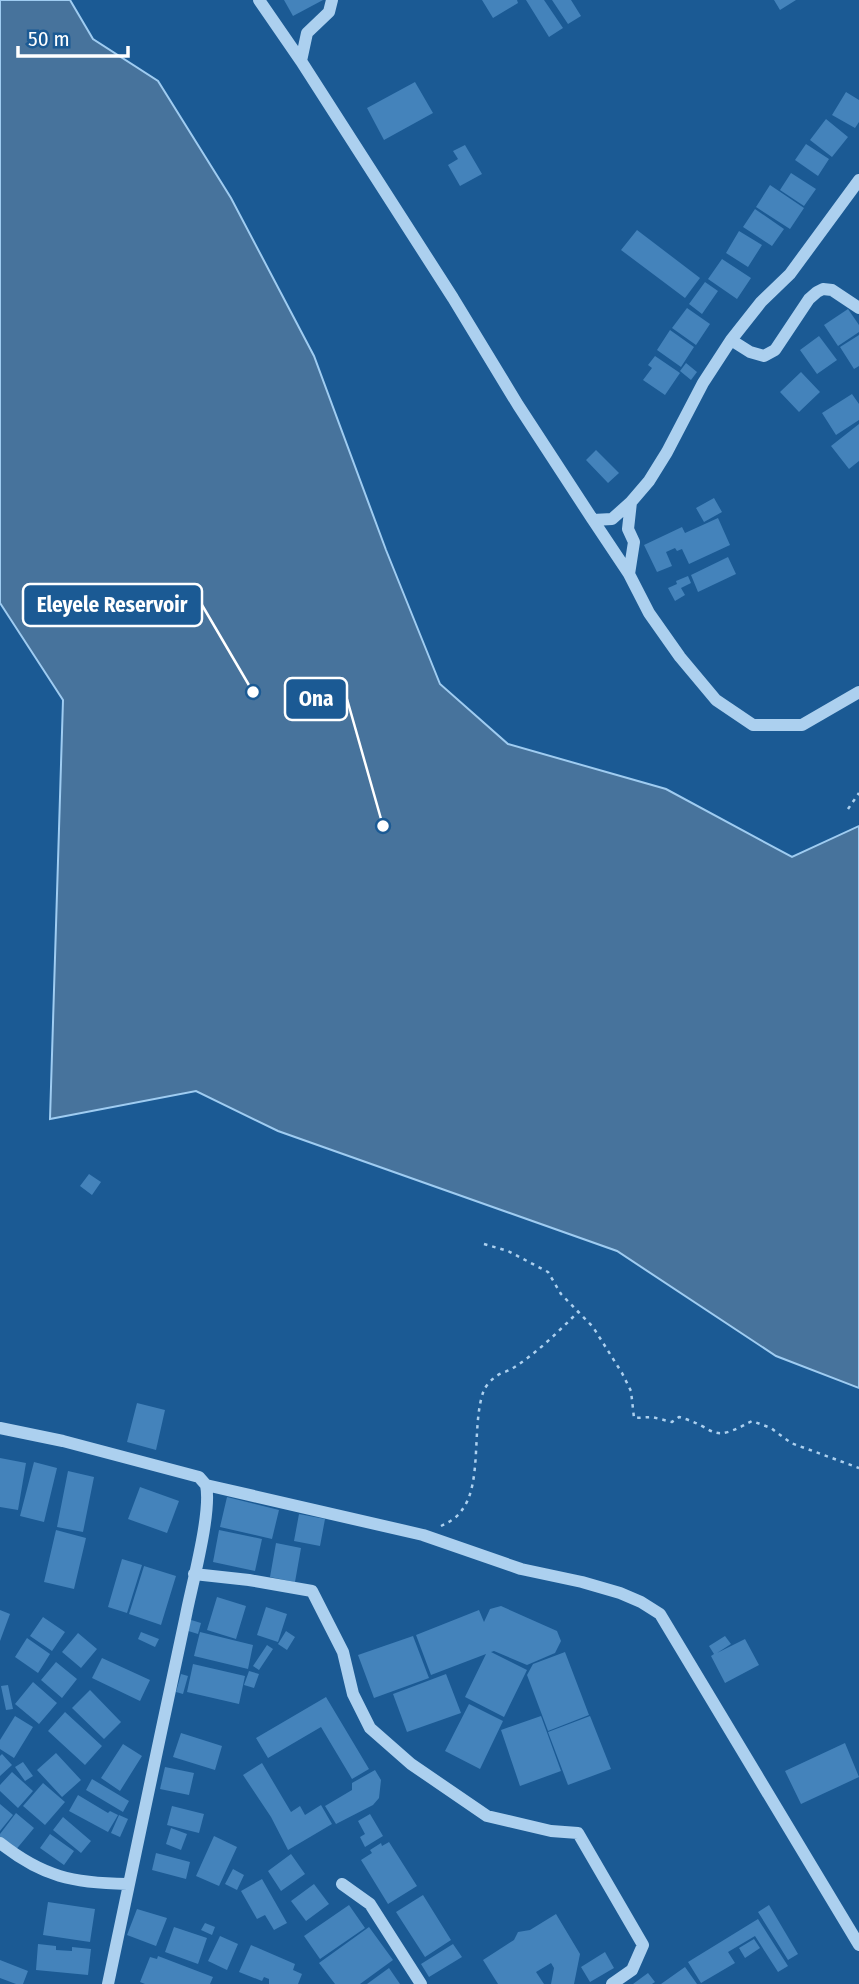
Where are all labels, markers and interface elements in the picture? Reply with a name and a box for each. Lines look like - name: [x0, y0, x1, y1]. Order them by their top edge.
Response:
- scale bar: [18, 14, 128, 58]
- text: 50 m: [28, 26, 70, 52]
- callout: Eleyele Reservoir: [23, 584, 202, 626]
- text: Eleyele Reservoir: [37, 592, 188, 618]
- callout: Ona: [285, 678, 347, 720]
- text: Ona: [299, 686, 333, 712]

